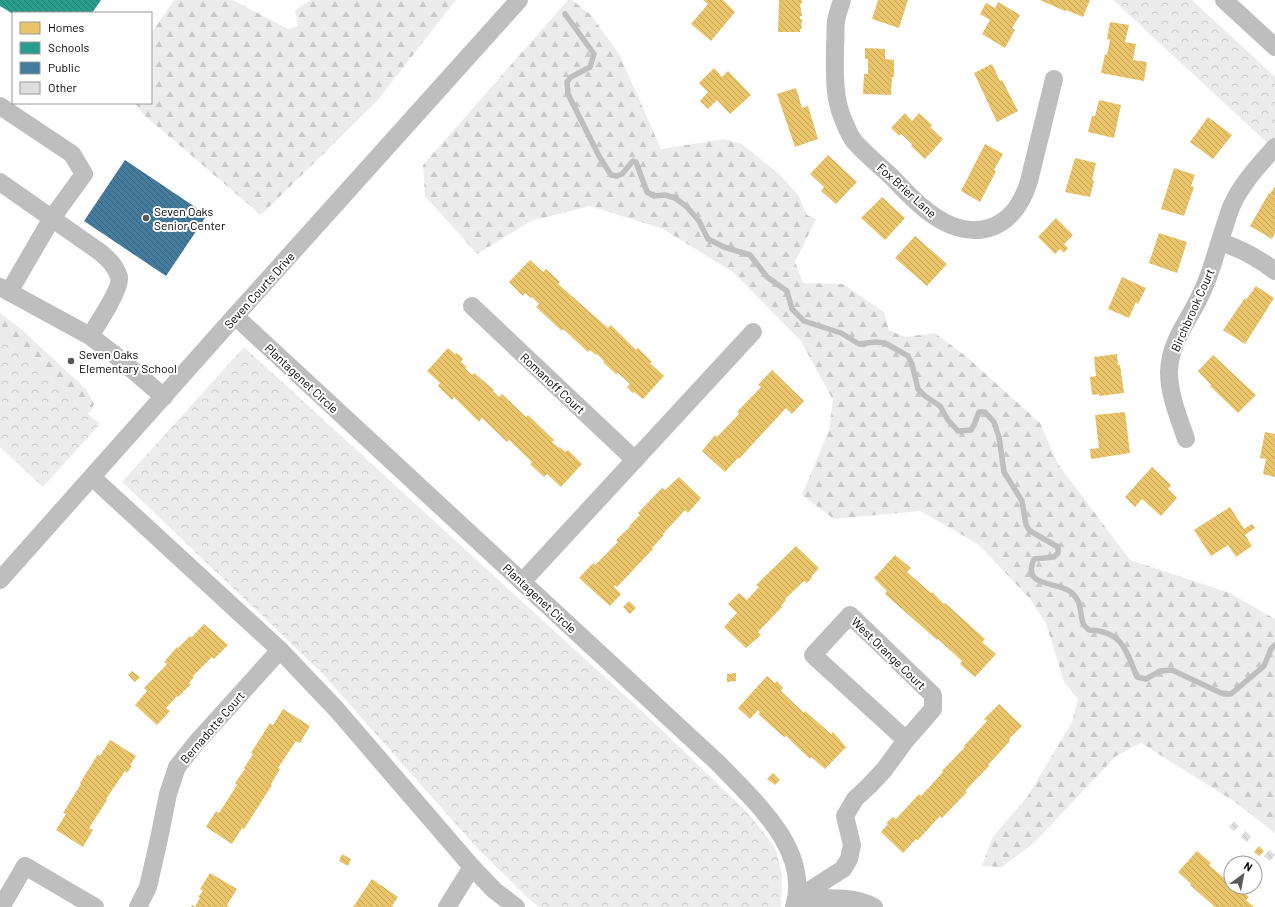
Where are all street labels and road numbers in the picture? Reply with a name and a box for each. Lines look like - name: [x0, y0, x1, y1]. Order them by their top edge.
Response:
- street label: Fox Brier Lane: [875, 160, 939, 220]
- street label: Seven Courts Drive: [221, 249, 297, 331]
- street label: Birchbrook Court: [1167, 266, 1217, 354]
- street label: Plantagenet Circle: [262, 340, 342, 416]
- street label: Romanoff Court: [518, 350, 588, 416]
- street label: Plantagenet Circle: [500, 560, 580, 636]
- street label: West Orange Court: [849, 614, 929, 692]
- street label: Bernadotte Court: [177, 688, 247, 766]

